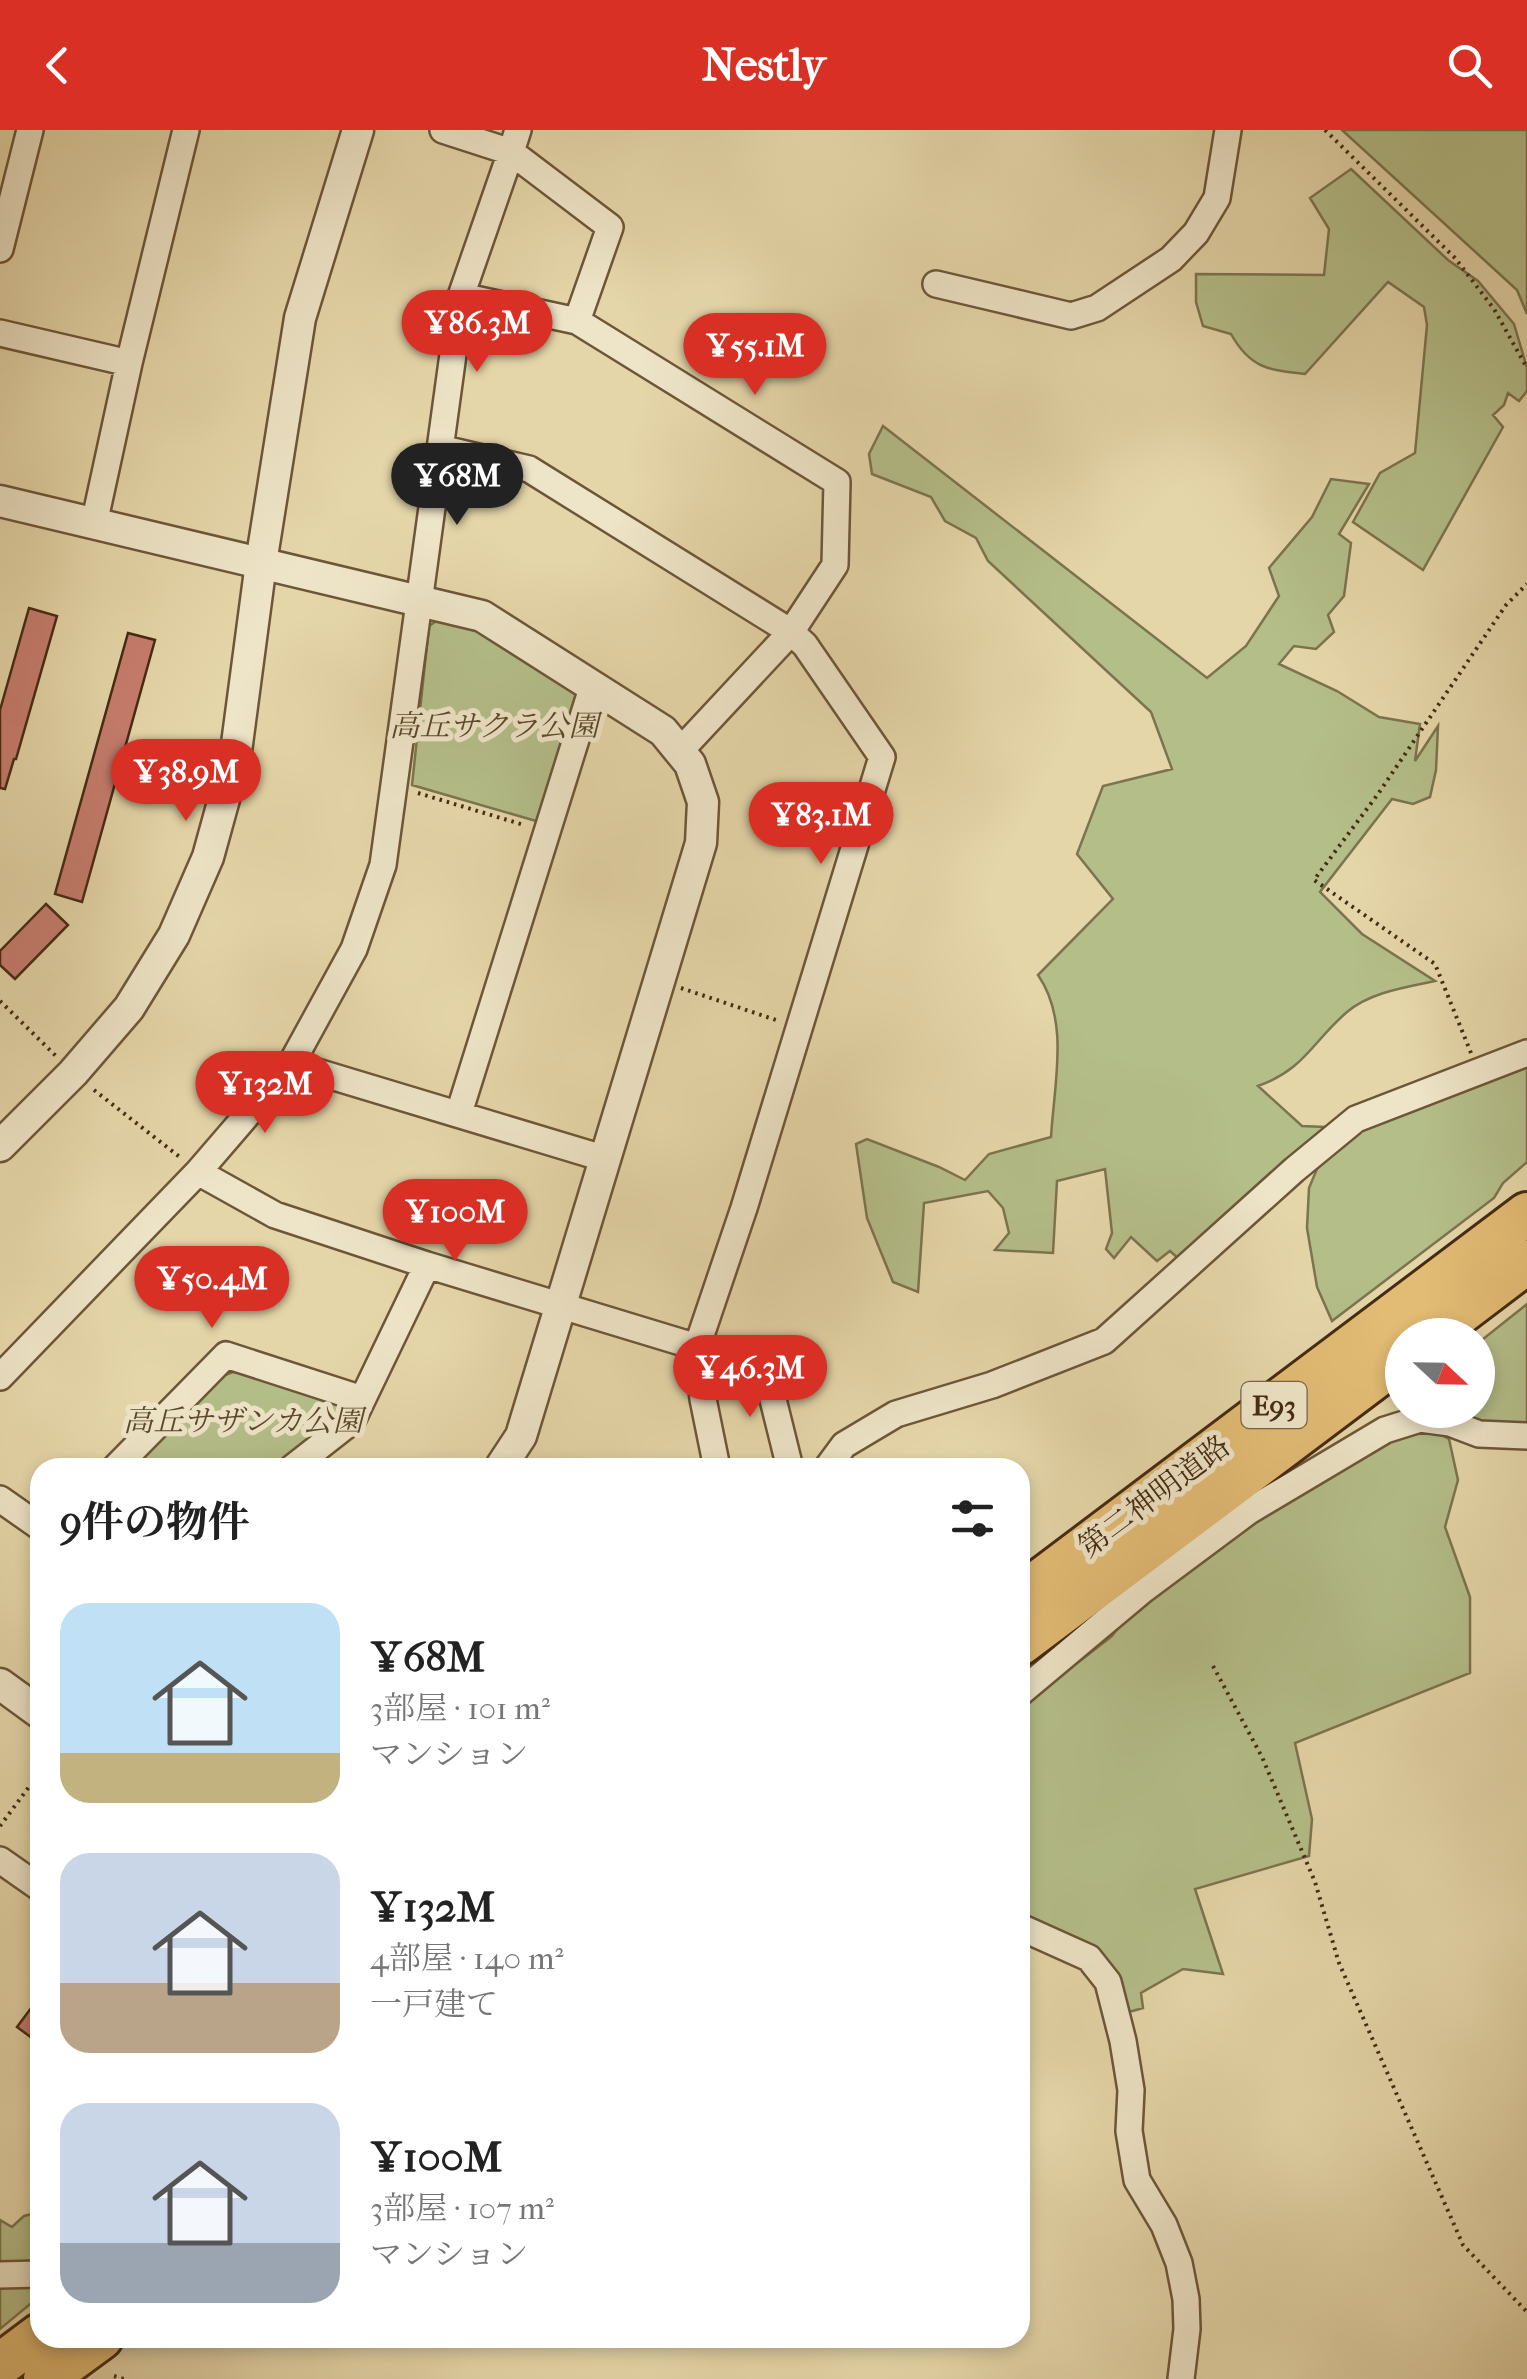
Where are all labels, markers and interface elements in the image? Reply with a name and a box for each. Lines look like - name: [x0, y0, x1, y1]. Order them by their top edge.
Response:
- icon: back: [30, 38, 85, 93]
- icon: search: [1442, 38, 1497, 93]
- text: Nestly: [702, 39, 825, 92]
- pin: ¥86.3M: [396, 290, 558, 375]
- text: ¥86.3M: [424, 304, 530, 341]
- pin: ¥55.1M: [674, 313, 836, 398]
- text: ¥55.1M: [705, 327, 805, 364]
- pin: ¥68M: [398, 443, 516, 528]
- text: ¥68M: [413, 457, 501, 494]
- park label: 高丘サクラ公園: [390, 709, 603, 744]
- pin: ¥38.9M: [105, 739, 267, 824]
- text: ¥38.9M: [133, 753, 239, 790]
- pin: ¥83.1M: [740, 782, 902, 867]
- text: ¥83.1M: [771, 796, 871, 833]
- pin: ¥132M: [195, 1051, 335, 1136]
- text: ¥132M: [217, 1065, 313, 1102]
- pin: ¥100M: [385, 1179, 525, 1264]
- text: ¥100M: [405, 1193, 505, 1230]
- pin: ¥50.4M: [131, 1246, 293, 1331]
- text: ¥50.4M: [156, 1260, 268, 1297]
- north arrow: [1385, 1318, 1495, 1428]
- map controls: [1385, 1318, 1495, 1428]
- pin: ¥46.3M: [669, 1335, 831, 1420]
- text: ¥46.3M: [695, 1349, 805, 1386]
- road number: E93: [1242, 1382, 1306, 1428]
- park label: 高丘サザンカ公園: [123, 1404, 368, 1439]
- street label: 第二神明道路: [1072, 1428, 1237, 1565]
- icon: filters: [945, 1491, 1000, 1546]
- text: 9件の物件: [60, 1498, 250, 1547]
- text: ¥68M: [370, 1633, 485, 1682]
- icon: home: [140, 1643, 260, 1763]
- text: 3部屋 · 101 m²: [370, 1690, 550, 1727]
- text: マンション: [370, 1736, 529, 1773]
- text: ¥132M: [370, 1883, 495, 1932]
- icon: home: [140, 1893, 260, 2013]
- text: 4部屋 · 140 m²: [370, 1940, 564, 1977]
- text: 一戸建て: [370, 1986, 498, 2023]
- text: ¥100M: [370, 2133, 502, 2182]
- icon: home: [140, 2143, 260, 2263]
- text: 3部屋 · 107 m²: [370, 2190, 554, 2227]
- text: マンション: [370, 2236, 529, 2273]

